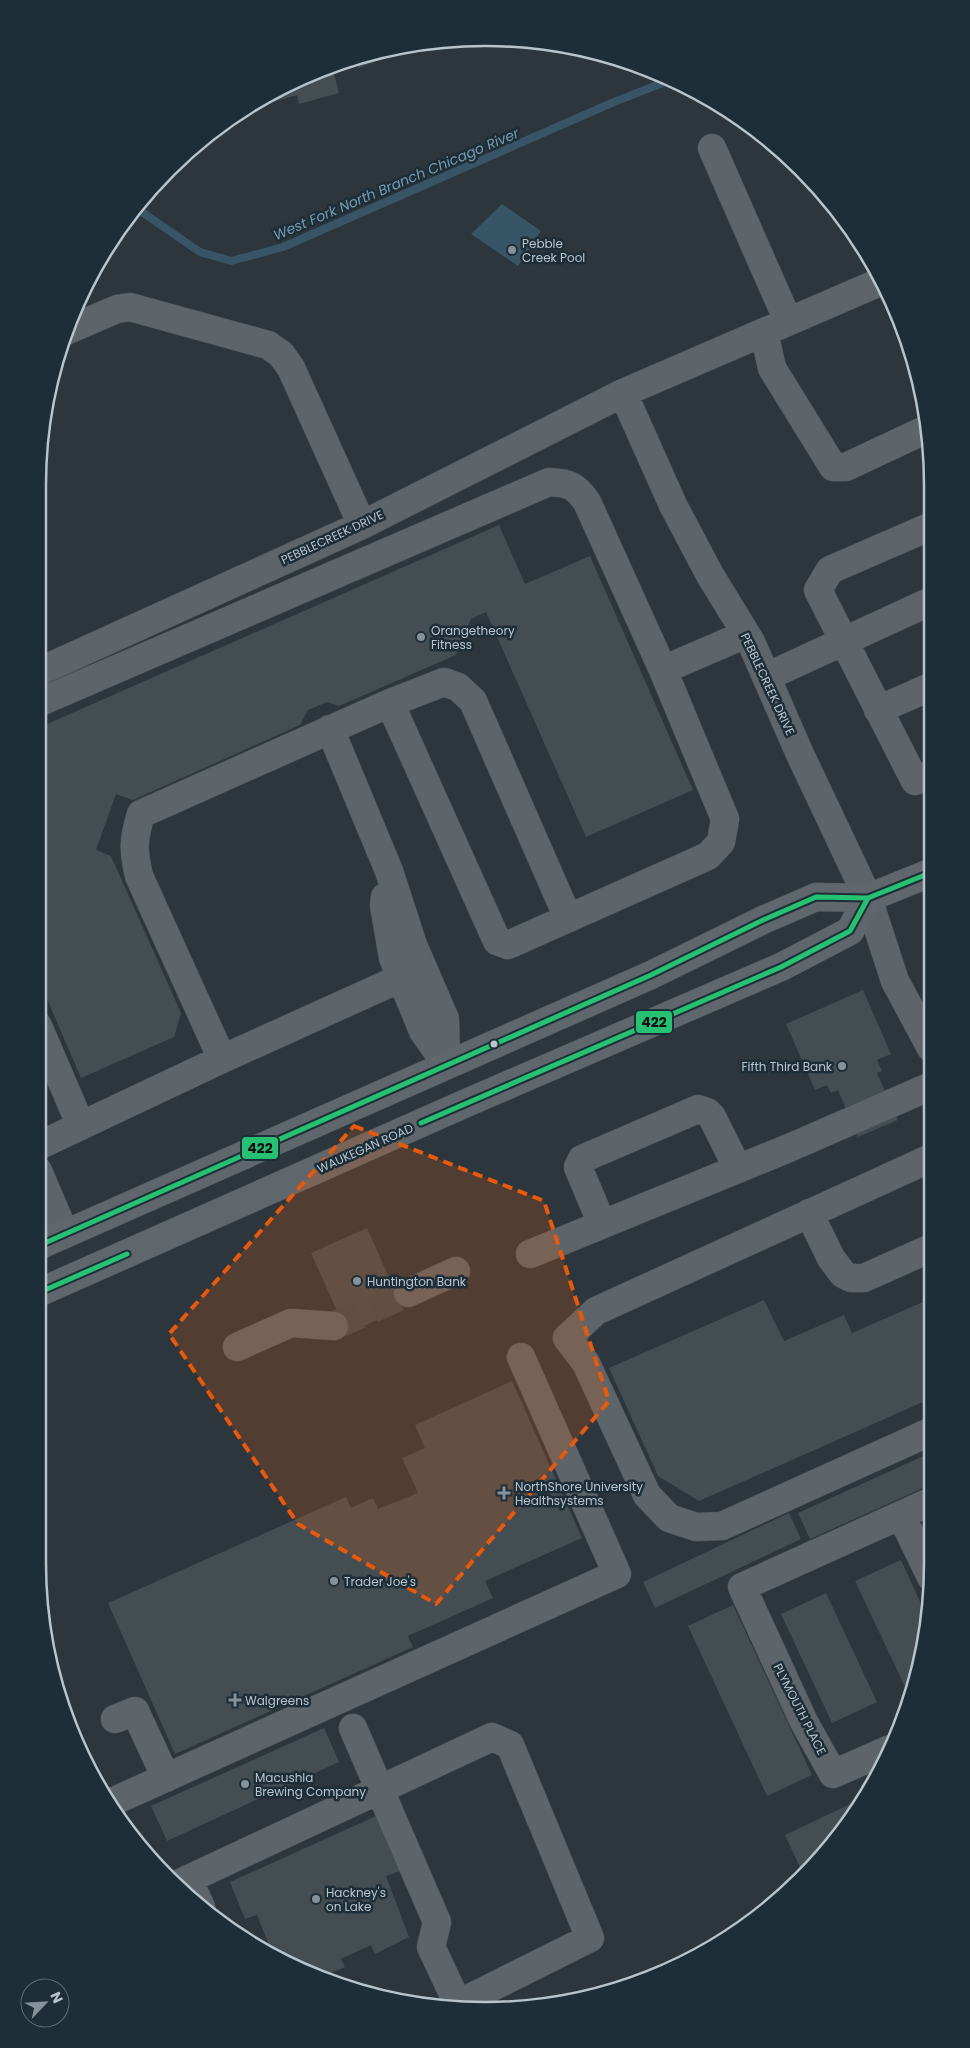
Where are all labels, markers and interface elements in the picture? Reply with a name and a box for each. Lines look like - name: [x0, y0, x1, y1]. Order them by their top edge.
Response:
- water label: West Fork North Branch Chicago River: [270, 123, 523, 245]
- place label: Pebble Creek Pool: [522, 235, 585, 266]
- marker: Pebble Creek Pool: [506, 244, 518, 256]
- street label: PEBBLECREEK DRIVE: [278, 506, 386, 568]
- place label: Orangetheory Fitness: [431, 622, 515, 653]
- street label: PEBBLECREEK DRIVE: [737, 630, 799, 738]
- marker: Orangetheory Fitness: [415, 631, 427, 643]
- line badge: 422: [635, 1010, 673, 1034]
- text: 422: [641, 1012, 667, 1032]
- unlabelled marker: [489, 1039, 499, 1049]
- place label: Fifth Third Bank: [742, 1058, 833, 1075]
- marker: Fifth Third Bank: [836, 1060, 848, 1072]
- street label: WAUKEGAN ROAD: [314, 1119, 416, 1177]
- line badge: 422: [241, 1136, 279, 1160]
- text: 422: [247, 1138, 273, 1158]
- place label: Huntington Bank: [367, 1273, 467, 1290]
- marker: Huntington Bank: [351, 1275, 363, 1287]
- place label: NorthShore University Healthsystems: [515, 1478, 643, 1509]
- marker: NorthShore University Healthsystems: [497, 1486, 511, 1500]
- place label: Trader Joe's: [344, 1573, 416, 1590]
- marker: Trader Joe's: [328, 1575, 340, 1587]
- street label: PLYMOUTH PLACE: [770, 1660, 830, 1758]
- place label: Walgreens: [245, 1692, 309, 1709]
- marker: Walgreens: [229, 1694, 241, 1706]
- place label: Macushla Brewing Company: [255, 1769, 366, 1800]
- marker: Macushla Brewing Company: [239, 1778, 251, 1790]
- place label: Hackney's on Lake: [326, 1884, 386, 1915]
- marker: Hackney's on Lake: [310, 1893, 322, 1905]
- north arrow: [20, 1978, 70, 2028]
- text: N: [45, 1989, 68, 2007]

